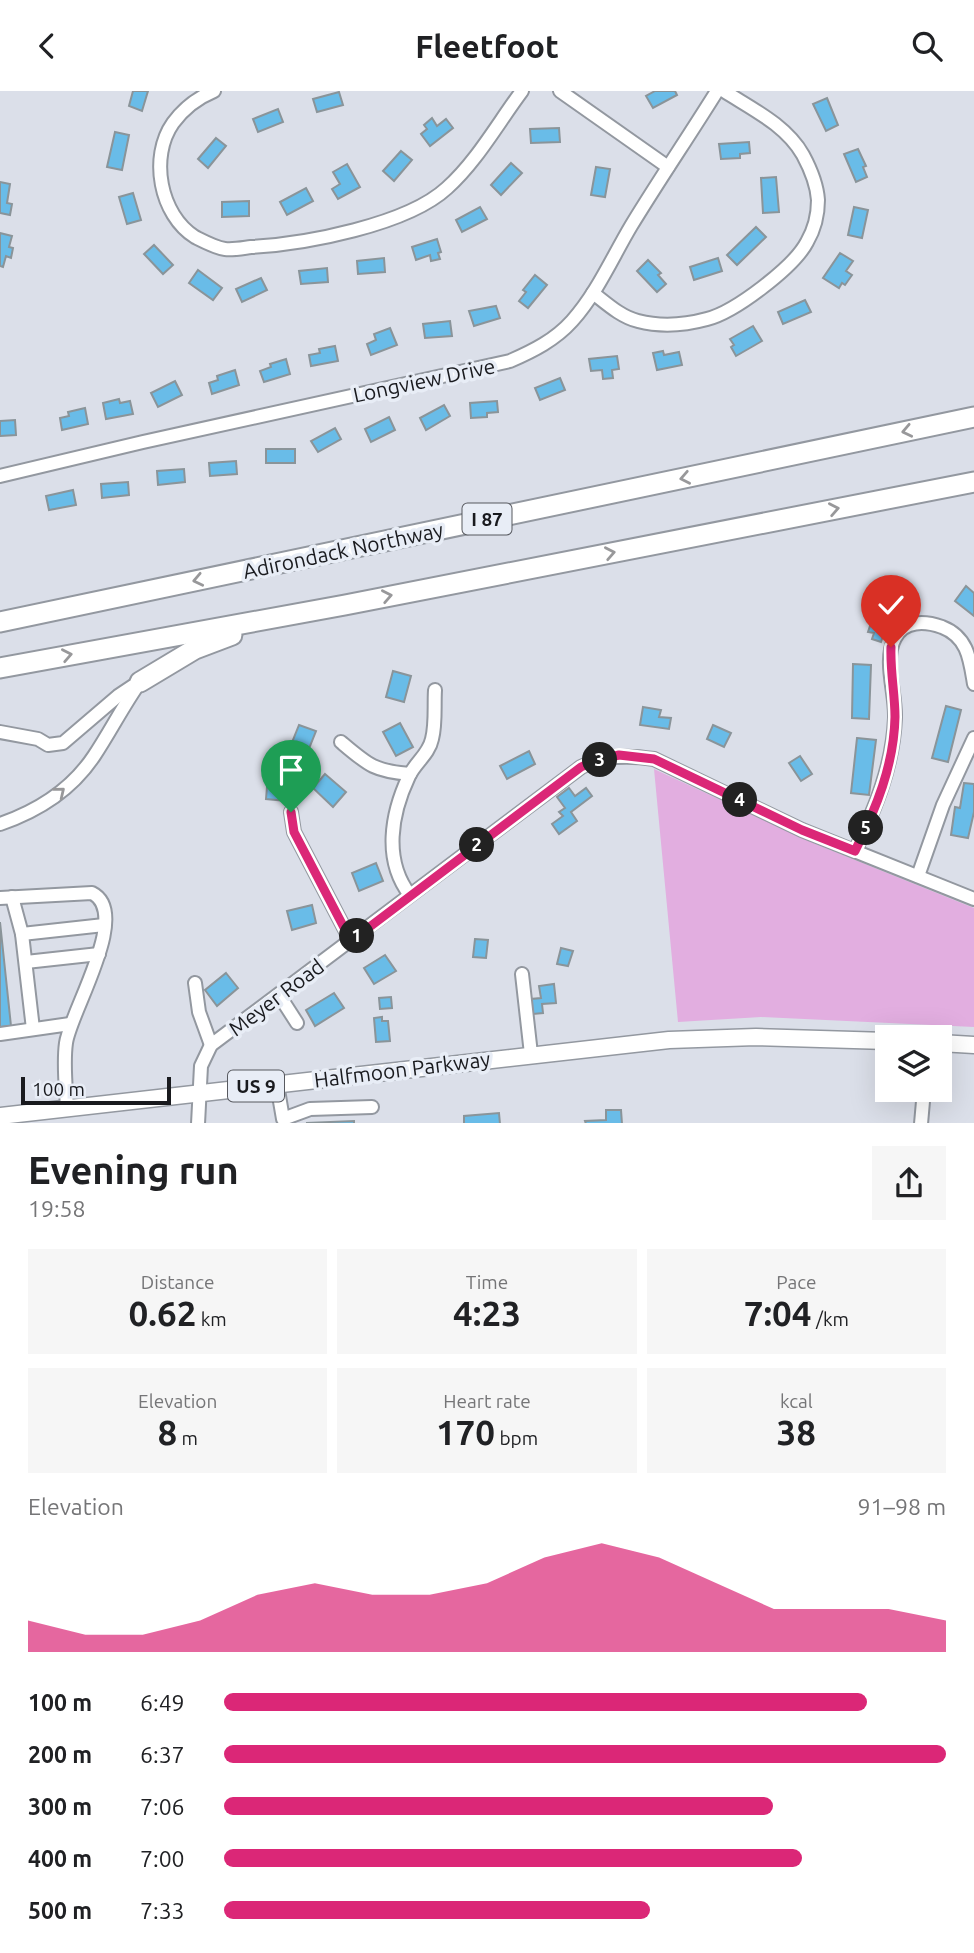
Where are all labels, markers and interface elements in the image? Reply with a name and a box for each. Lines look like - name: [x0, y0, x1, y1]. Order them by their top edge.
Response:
- icon: back: [28, 27, 66, 65]
- icon: search: [908, 27, 946, 65]
- text: Fleetfoot: [415, 28, 559, 64]
- street label: Longview Drive: [351, 353, 497, 407]
- one-way arrow: [901, 423, 913, 438]
- one-way arrow: [679, 469, 691, 484]
- road number: I 87: [462, 503, 512, 535]
- one-way arrow: [828, 503, 840, 518]
- street label: Adirondack Northway: [241, 517, 445, 583]
- one-way arrow: [604, 546, 616, 561]
- one-way arrow: [192, 572, 204, 587]
- pin: [861, 575, 921, 647]
- icon: check: [872, 586, 910, 624]
- one-way arrow: [381, 590, 393, 605]
- one-way arrow: [61, 649, 73, 664]
- pin: [261, 740, 321, 812]
- pin: 3: [582, 743, 618, 777]
- text: 3: [594, 748, 605, 770]
- icon: arrive: [272, 751, 310, 789]
- pin: 4: [722, 783, 758, 817]
- one-way arrow: [52, 787, 64, 800]
- text: 4: [734, 788, 745, 810]
- pin: 5: [848, 811, 884, 845]
- text: 5: [860, 816, 871, 838]
- pin: 2: [460, 827, 494, 863]
- text: 2: [471, 833, 482, 855]
- pin: 1: [340, 919, 374, 953]
- text: 1: [351, 924, 362, 946]
- street label: Meyer Road: [224, 954, 328, 1040]
- map controls: [875, 1025, 952, 1102]
- button: layers: [875, 1025, 952, 1102]
- street label: Halfmoon Parkway: [313, 1046, 491, 1092]
- road number: US 9: [228, 1070, 284, 1101]
- scale bar: [21, 1075, 172, 1106]
- text: 100 m: [32, 1078, 85, 1100]
- button: share: [872, 1146, 946, 1220]
- text: Evening run: [28, 1149, 239, 1191]
- text: 19:58: [28, 1196, 86, 1221]
- text: Distance: [141, 1271, 214, 1293]
- text: Time: [466, 1271, 508, 1293]
- text: Pace: [776, 1271, 816, 1293]
- text: 0.62: [129, 1293, 196, 1333]
- text: 4:23: [453, 1293, 521, 1333]
- text: 7:04: [744, 1293, 812, 1333]
- text: km: [196, 1308, 227, 1330]
- text: /km: [812, 1308, 849, 1330]
- text: Elevation: [138, 1390, 217, 1412]
- text: Heart rate: [443, 1390, 531, 1412]
- text: kcal: [780, 1390, 813, 1412]
- text: 8: [157, 1412, 177, 1452]
- text: 170: [436, 1412, 495, 1452]
- text: 38: [777, 1412, 816, 1452]
- text: m: [177, 1427, 198, 1449]
- text: bpm: [495, 1427, 538, 1449]
- text: Elevation: [28, 1494, 124, 1519]
- text: 91–98 m: [858, 1494, 946, 1519]
- text: 100 m: [28, 1690, 92, 1715]
- text: 6:49: [140, 1690, 185, 1715]
- text: 200 m: [28, 1742, 92, 1767]
- text: 6:37: [140, 1742, 185, 1767]
- text: 300 m: [28, 1794, 92, 1819]
- text: 7:06: [140, 1794, 185, 1819]
- text: 400 m: [28, 1846, 92, 1871]
- text: 7:00: [140, 1846, 185, 1871]
- text: 500 m: [28, 1898, 92, 1923]
- text: 7:33: [140, 1898, 185, 1923]

